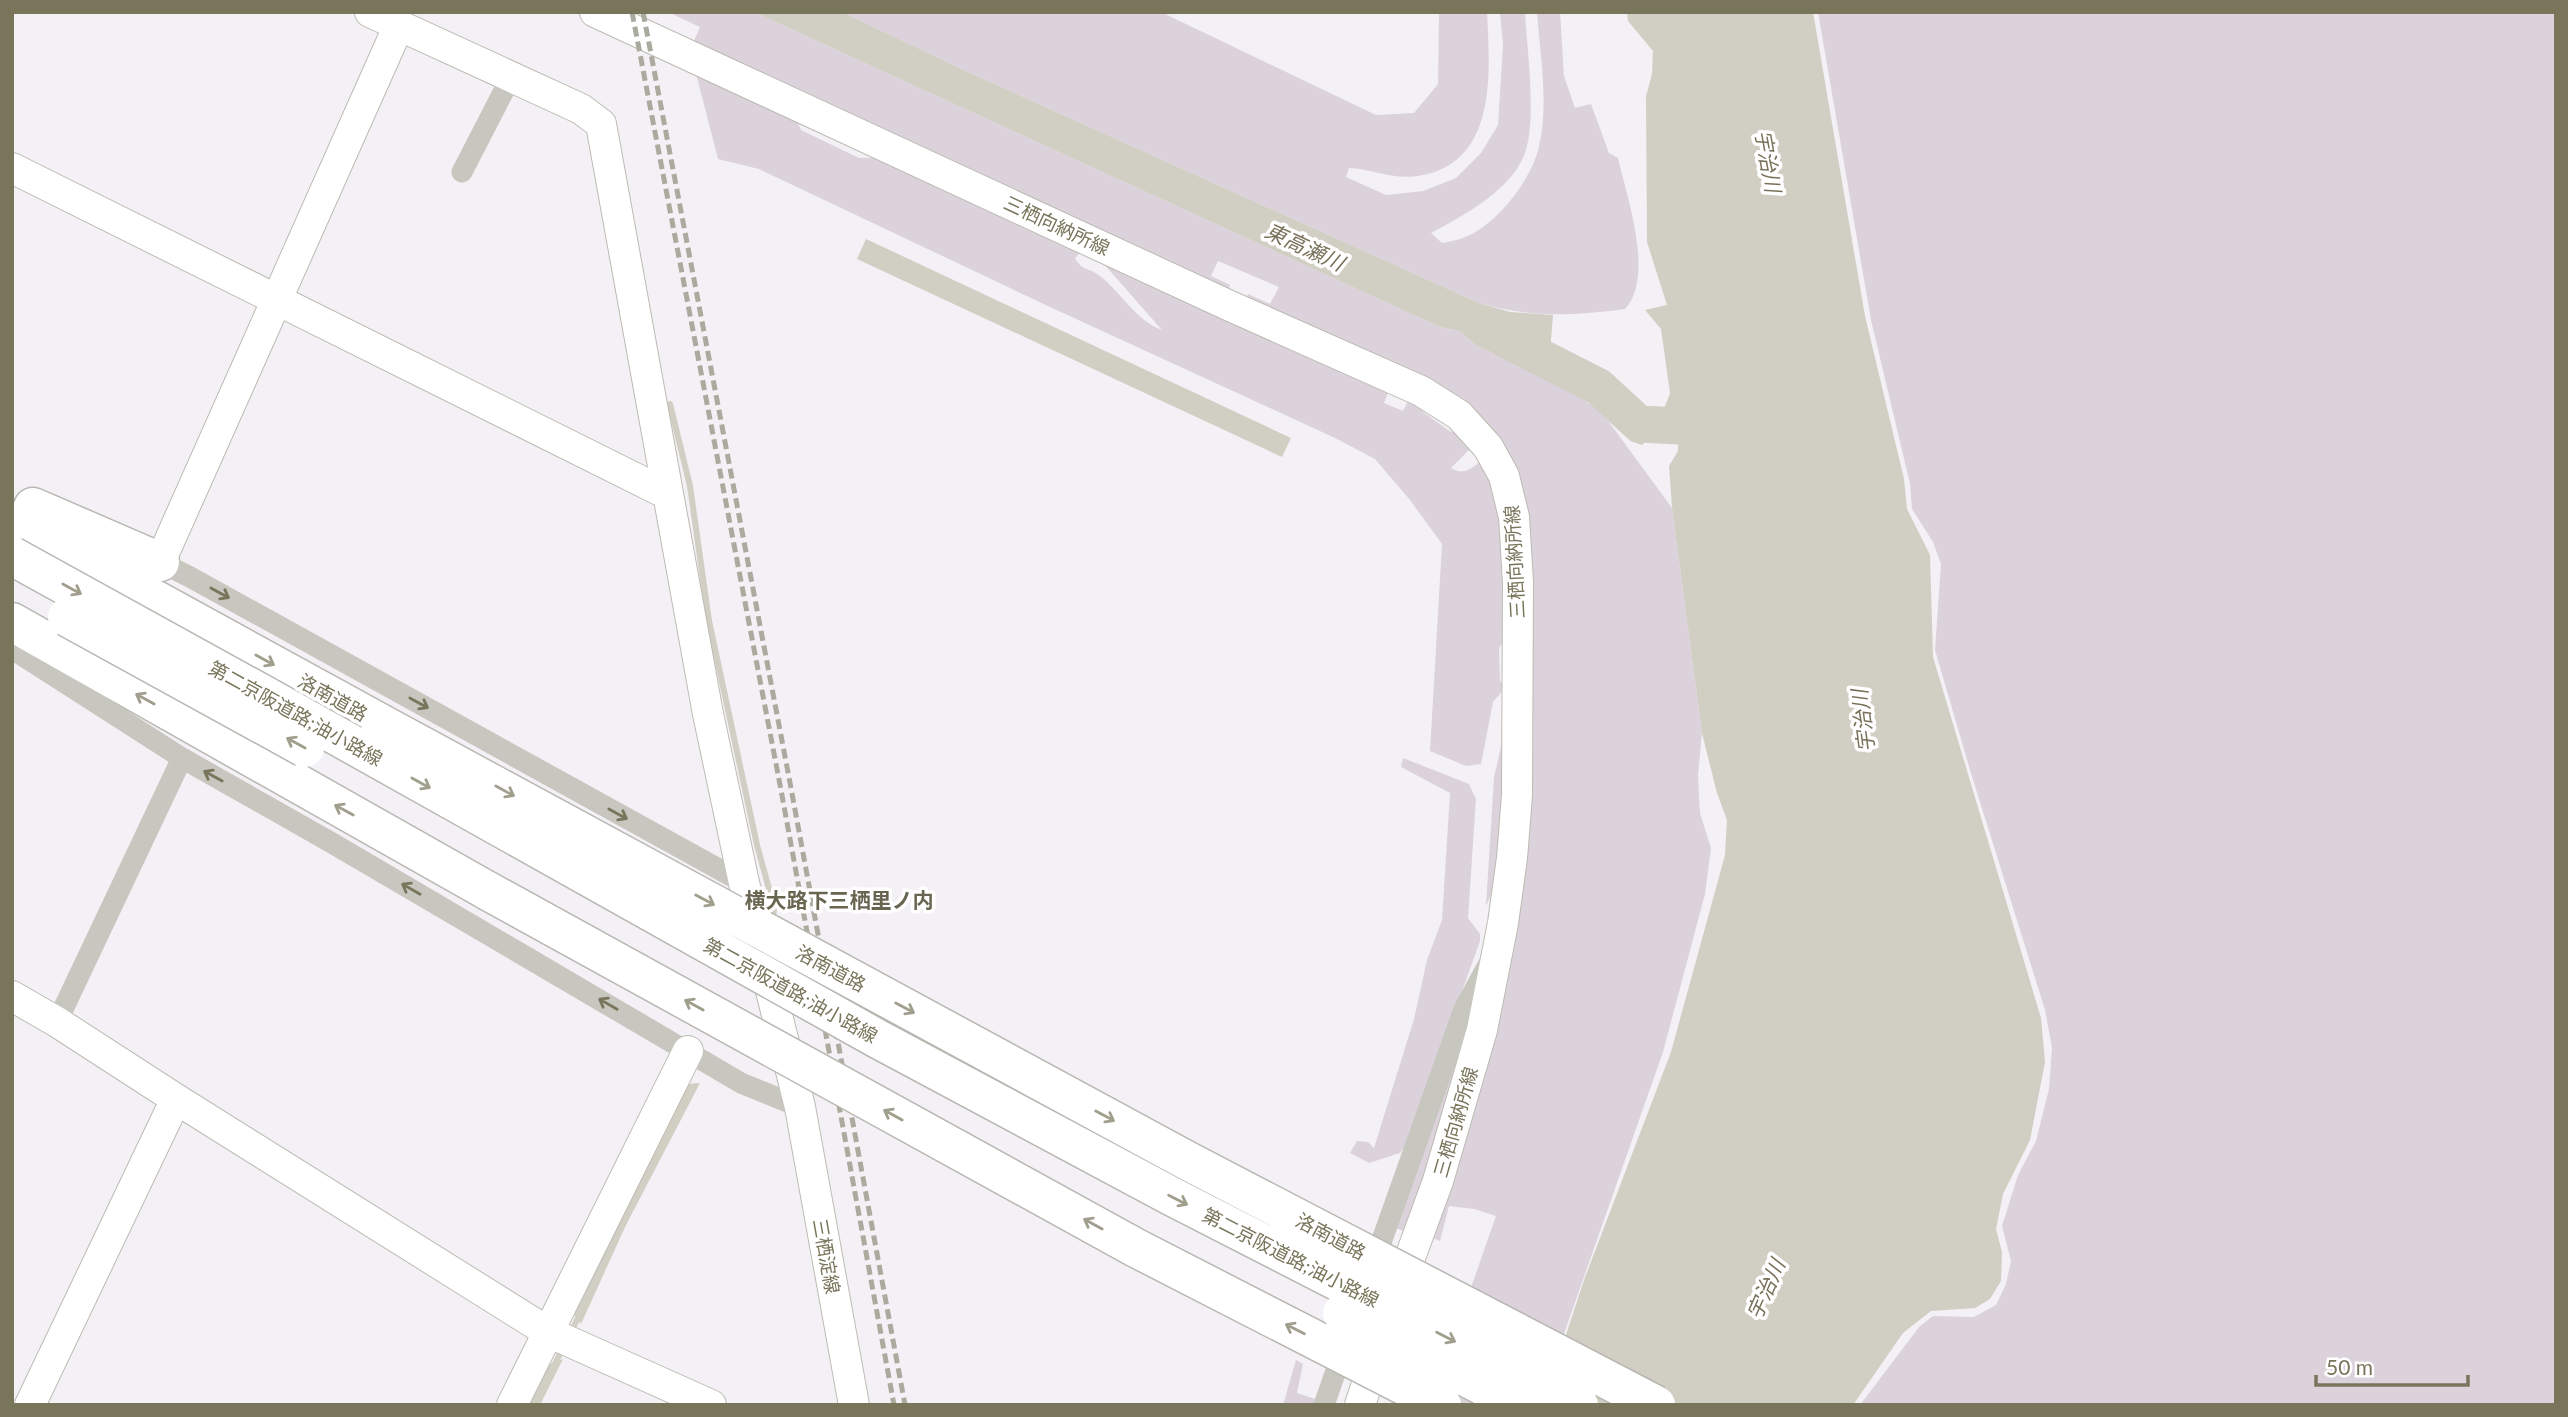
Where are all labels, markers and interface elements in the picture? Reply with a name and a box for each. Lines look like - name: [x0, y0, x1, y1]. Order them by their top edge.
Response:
- water label: 宇治川: [1751, 128, 1787, 196]
- street label: 三栖向納所線: [1000, 190, 1114, 260]
- water label: 東高瀬川: [1262, 217, 1350, 276]
- street label: 三栖向納所線: [1500, 504, 1528, 620]
- one-way arrow: [61, 583, 82, 596]
- one-way arrow: [210, 586, 230, 600]
- one-way arrow: [255, 653, 275, 667]
- street label: 第二京阪道路;油小路線: [205, 656, 387, 770]
- street label: 洛南道路: [294, 669, 372, 725]
- water label: 宇治川: [1846, 686, 1878, 754]
- one-way arrow: [136, 692, 156, 706]
- one-way arrow: [409, 697, 429, 711]
- one-way arrow: [287, 736, 307, 750]
- one-way arrow: [204, 769, 224, 783]
- one-way arrow: [410, 777, 431, 790]
- one-way arrow: [494, 784, 514, 798]
- one-way arrow: [334, 803, 354, 817]
- one-way arrow: [607, 808, 628, 821]
- one-way arrow: [401, 882, 422, 895]
- district label: 横大路下三栖里ノ内: [745, 887, 934, 912]
- one-way arrow: [694, 893, 715, 907]
- street label: 第二京阪道路;油小路線: [700, 933, 882, 1047]
- street label: 洛南道路: [792, 940, 870, 996]
- one-way arrow: [598, 997, 618, 1011]
- one-way arrow: [684, 998, 704, 1012]
- one-way arrow: [894, 1002, 915, 1015]
- street label: 三栖向納所線: [1428, 1064, 1482, 1180]
- one-way arrow: [883, 1108, 904, 1121]
- one-way arrow: [1094, 1110, 1115, 1123]
- one-way arrow: [1167, 1193, 1188, 1207]
- street label: 第二京阪道路;油小路線: [1199, 1202, 1383, 1312]
- street label: 洛南道路: [1292, 1208, 1370, 1264]
- street label: 三栖淀線: [809, 1217, 845, 1295]
- one-way arrow: [1083, 1217, 1103, 1231]
- water label: 宇治川: [1741, 1253, 1790, 1323]
- one-way arrow: [1285, 1322, 1305, 1336]
- one-way arrow: [1435, 1330, 1456, 1344]
- scale bar: [2316, 1344, 2468, 1388]
- text: 50 m: [2326, 1354, 2373, 1379]

